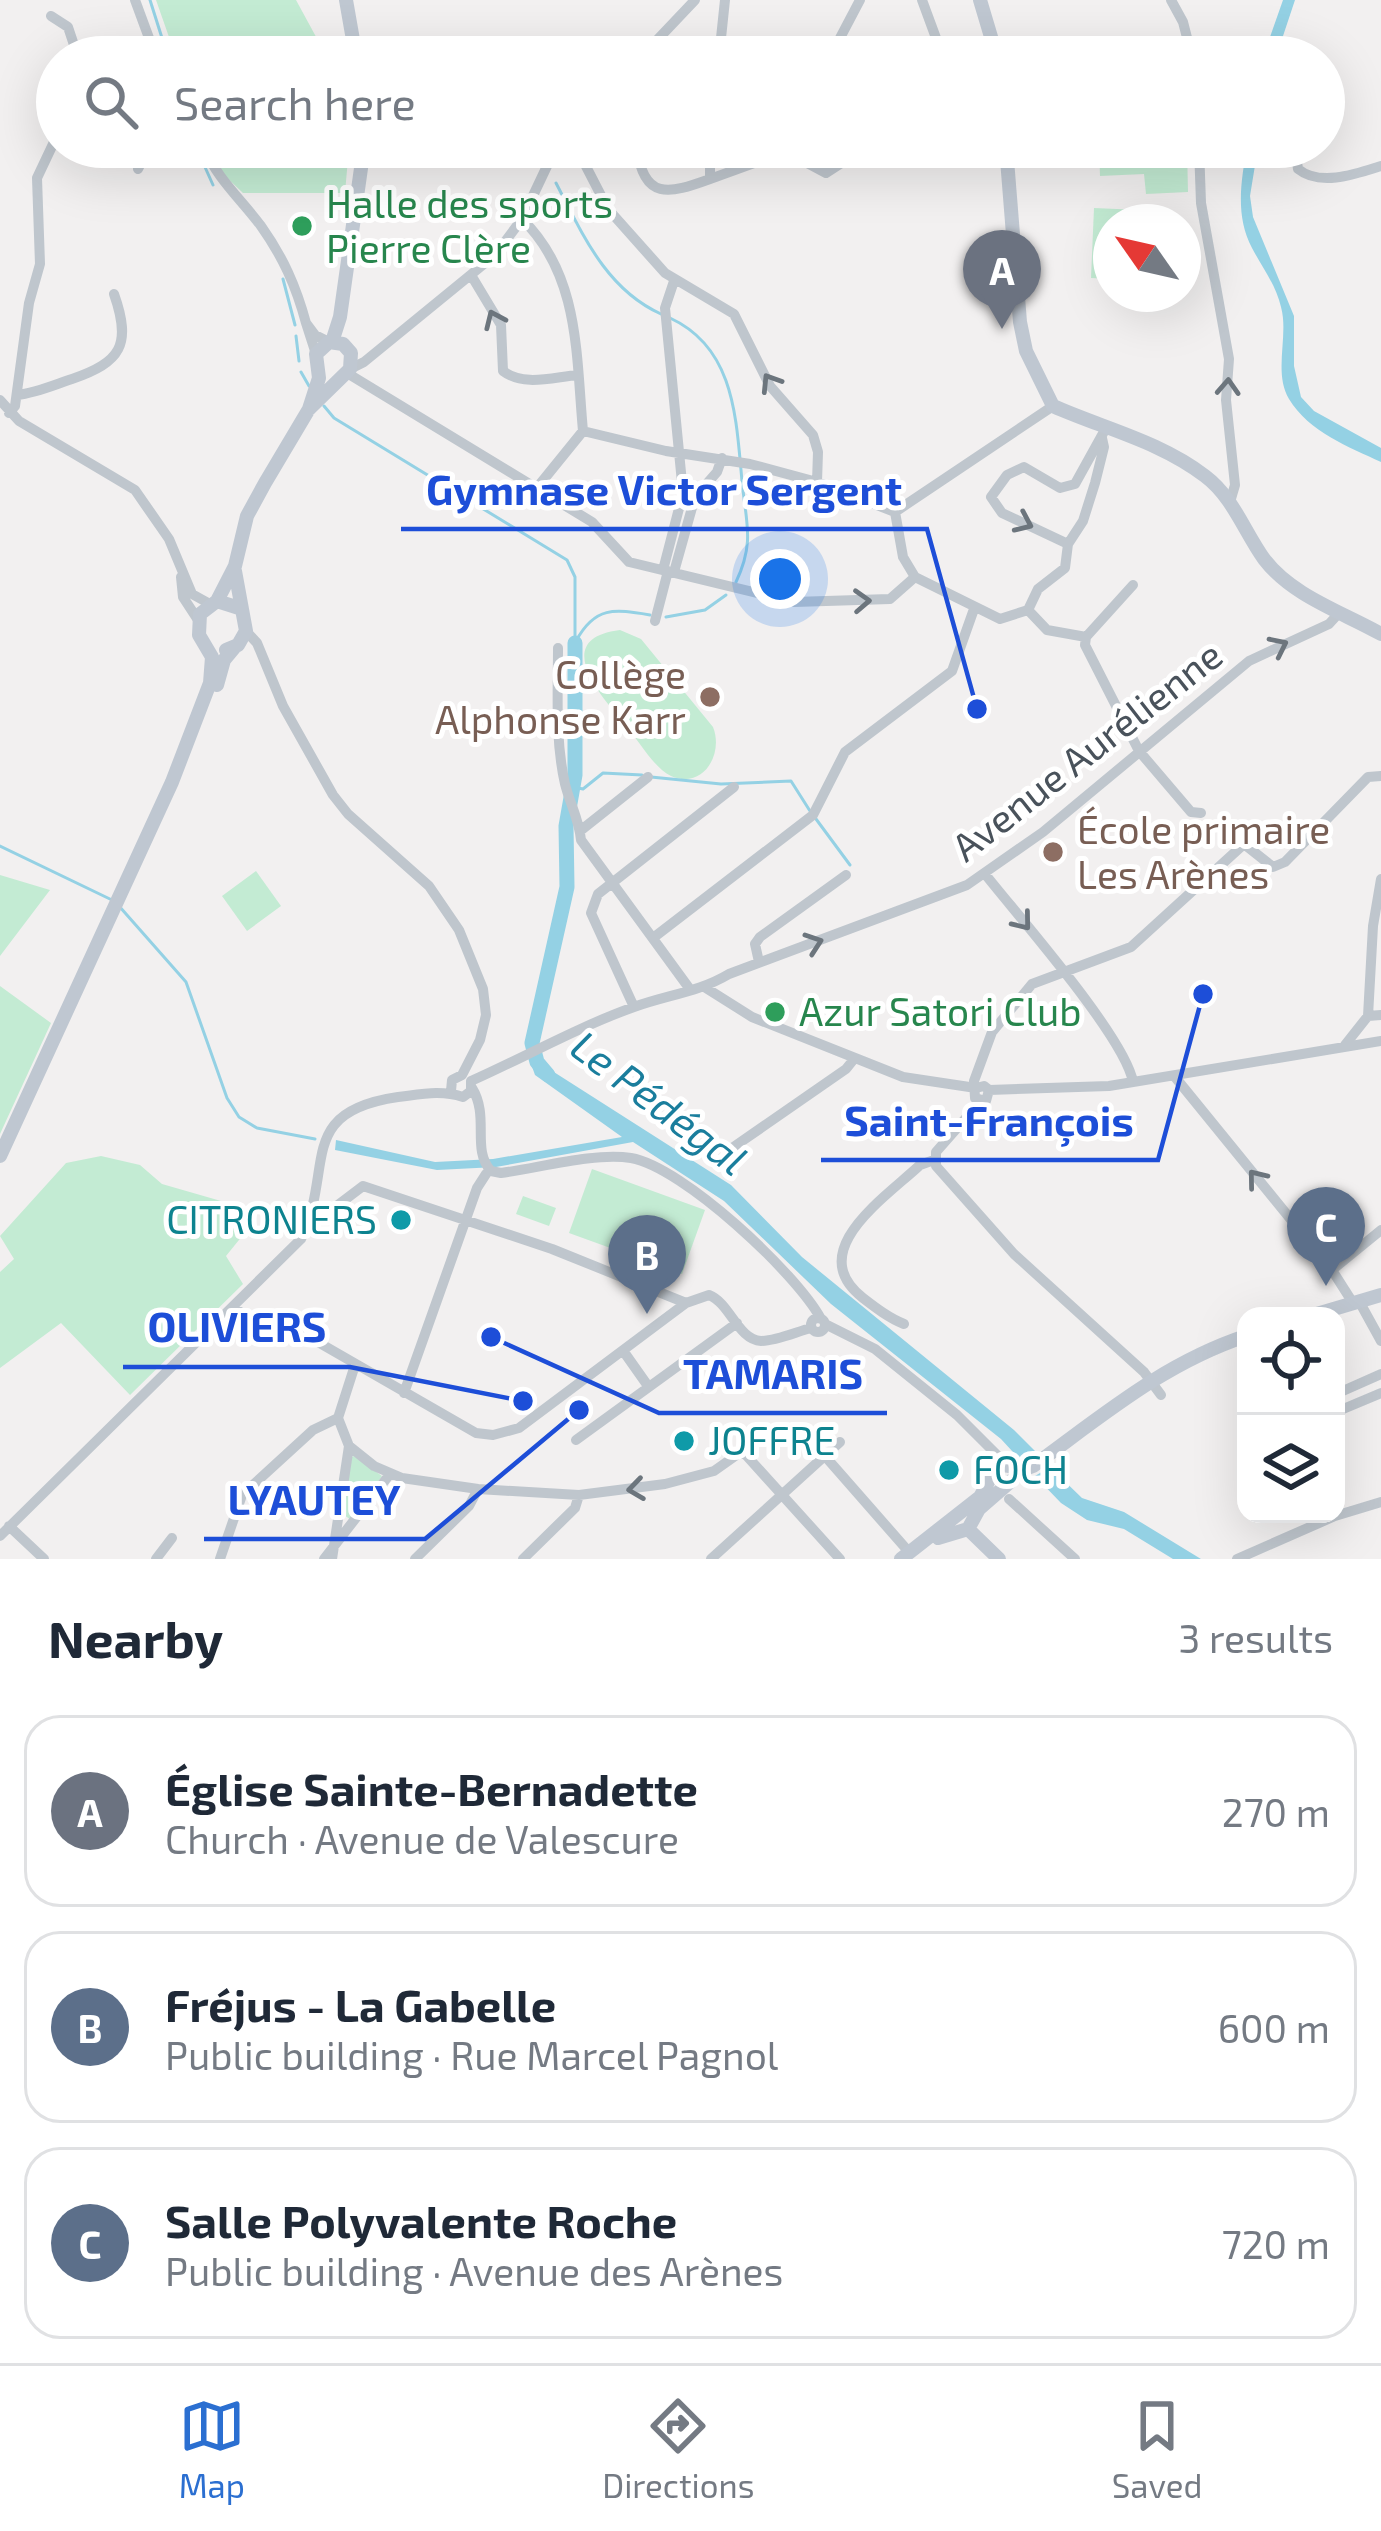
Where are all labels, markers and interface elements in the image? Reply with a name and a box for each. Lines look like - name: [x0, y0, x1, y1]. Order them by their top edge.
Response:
- search box: [36, 36, 1345, 168]
- icon: search: [78, 69, 144, 135]
- text: Search here: [174, 75, 416, 129]
- place label: Halle des sports Pierre Clère: [326, 179, 613, 271]
- north arrow: [1093, 204, 1201, 312]
- marker: Halle des sports Pierre Clère: [289, 213, 315, 239]
- pin: A: [963, 230, 1041, 329]
- one-way arrow: [485, 309, 509, 331]
- one-way arrow: [762, 373, 784, 395]
- one-way arrow: [1215, 377, 1241, 396]
- callout: Gymnase Victor Sergent: [401, 451, 927, 529]
- text: Gymnase Victor Sergent: [426, 463, 902, 514]
- one-way arrow: [1012, 508, 1033, 532]
- your location: [750, 549, 810, 609]
- one-way arrow: [853, 588, 872, 614]
- street label: Avenue Aurélienne: [942, 630, 1230, 870]
- one-way arrow: [1267, 637, 1288, 661]
- place label: Collège Alphonse Karr: [435, 650, 686, 742]
- marker: Collège Alphonse Karr: [697, 684, 723, 710]
- place label: École primaire Les Arènes: [1077, 805, 1330, 897]
- marker: École primaire Les Arènes: [1040, 839, 1066, 865]
- one-way arrow: [1009, 909, 1031, 931]
- one-way arrow: [802, 933, 823, 957]
- place label: Azur Satori Club: [799, 987, 1081, 1034]
- marker: Azur Satori Club: [762, 999, 788, 1025]
- water label: Le Pédégal: [562, 1019, 758, 1185]
- callout: Saint-François: [821, 1082, 1158, 1160]
- text: Saint-François: [844, 1094, 1134, 1147]
- one-way arrow: [1248, 1170, 1270, 1192]
- pin: C: [1287, 1187, 1365, 1286]
- place label: CITRONIERS: [166, 1195, 377, 1242]
- marker: CITRONIERS: [388, 1207, 414, 1233]
- pin: B: [608, 1215, 686, 1314]
- callout: OLIVIERS: [123, 1289, 350, 1367]
- text: OLIVIERS: [148, 1300, 326, 1350]
- map controls: [1237, 1307, 1345, 1523]
- button: locate: [1237, 1307, 1345, 1415]
- callout: TAMARIS: [659, 1335, 887, 1413]
- text: TAMARIS: [683, 1347, 863, 1397]
- button: layers: [1237, 1415, 1345, 1523]
- place label: JOFFRE: [708, 1416, 835, 1463]
- marker: JOFFRE: [671, 1428, 697, 1454]
- place label: FOCH: [973, 1445, 1068, 1492]
- marker: FOCH: [936, 1457, 962, 1483]
- callout: LYAUTEY: [204, 1461, 425, 1539]
- text: LYAUTEY: [227, 1473, 401, 1523]
- one-way arrow: [626, 1475, 646, 1501]
- text: Nearby: [48, 1607, 223, 1668]
- text: 3 results: [1179, 1614, 1333, 1661]
- text: Église Sainte-Bernadette: [165, 1761, 698, 1815]
- text: A: [77, 1788, 103, 1835]
- text: 270 m: [1222, 1788, 1330, 1835]
- text: Church · Avenue de Valescure: [165, 1815, 679, 1862]
- text: Fréjus - La Gabelle: [165, 1977, 556, 2031]
- text: B: [78, 2004, 102, 2051]
- text: 600 m: [1218, 2004, 1330, 2051]
- text: Public building · Rue Marcel Pagnol: [165, 2031, 778, 2078]
- text: Salle Polyvalente Roche: [165, 2193, 677, 2247]
- text: C: [79, 2220, 101, 2267]
- text: 720 m: [1222, 2220, 1330, 2267]
- text: Public building · Avenue des Arènes: [165, 2247, 783, 2294]
- tab: Map: [179, 2393, 245, 2505]
- tab: Directions: [602, 2393, 754, 2505]
- tab: Saved: [1112, 2393, 1202, 2505]

